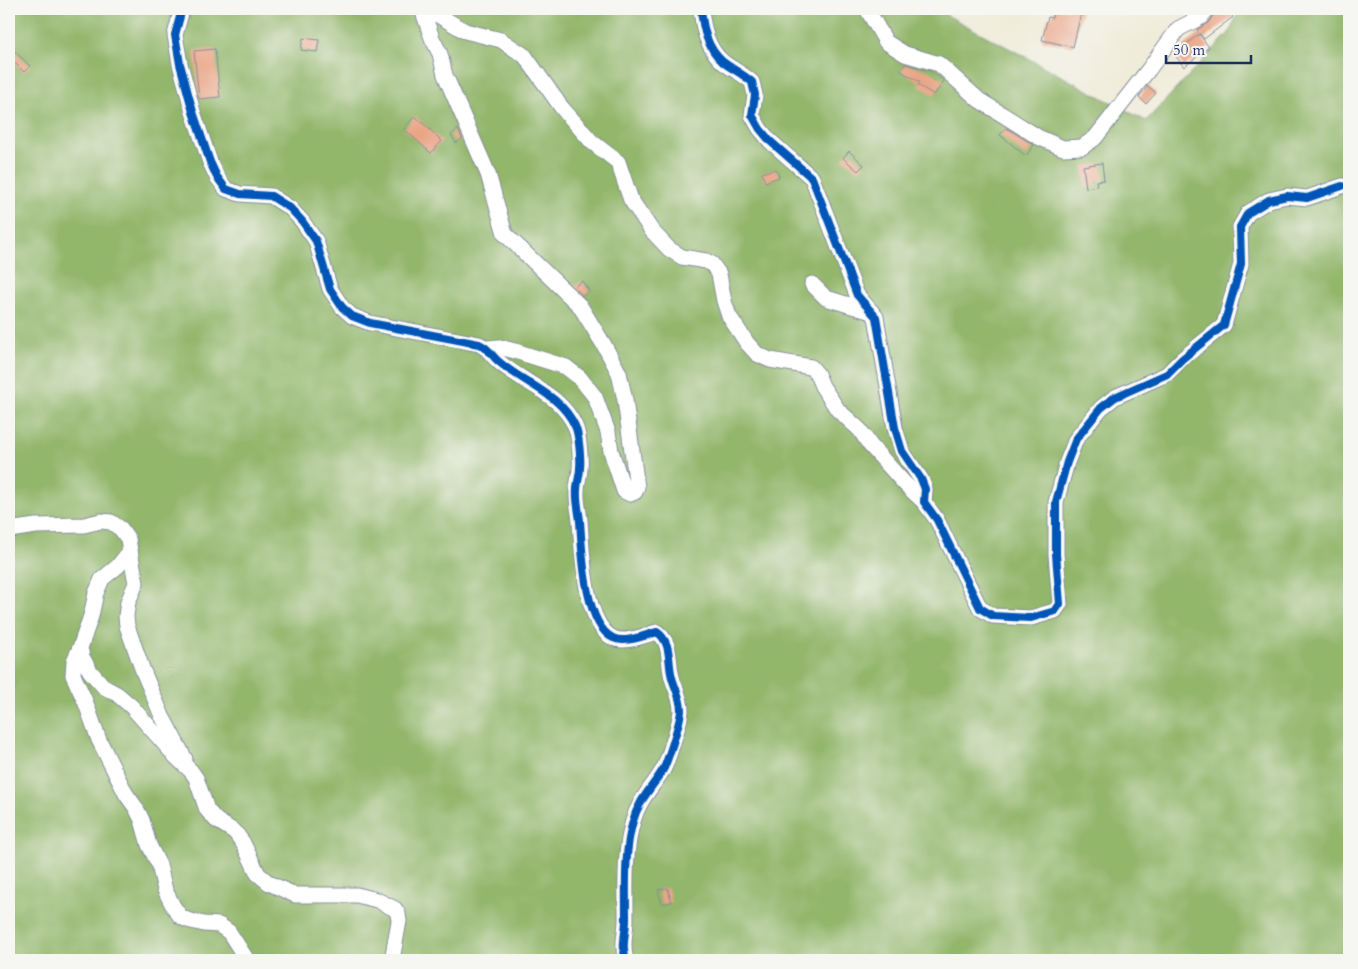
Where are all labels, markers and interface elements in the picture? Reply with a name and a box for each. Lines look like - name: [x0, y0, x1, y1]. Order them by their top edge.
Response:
- scale bar: [1166, 32, 1250, 64]
- text: 50 m: [1173, 40, 1205, 60]

